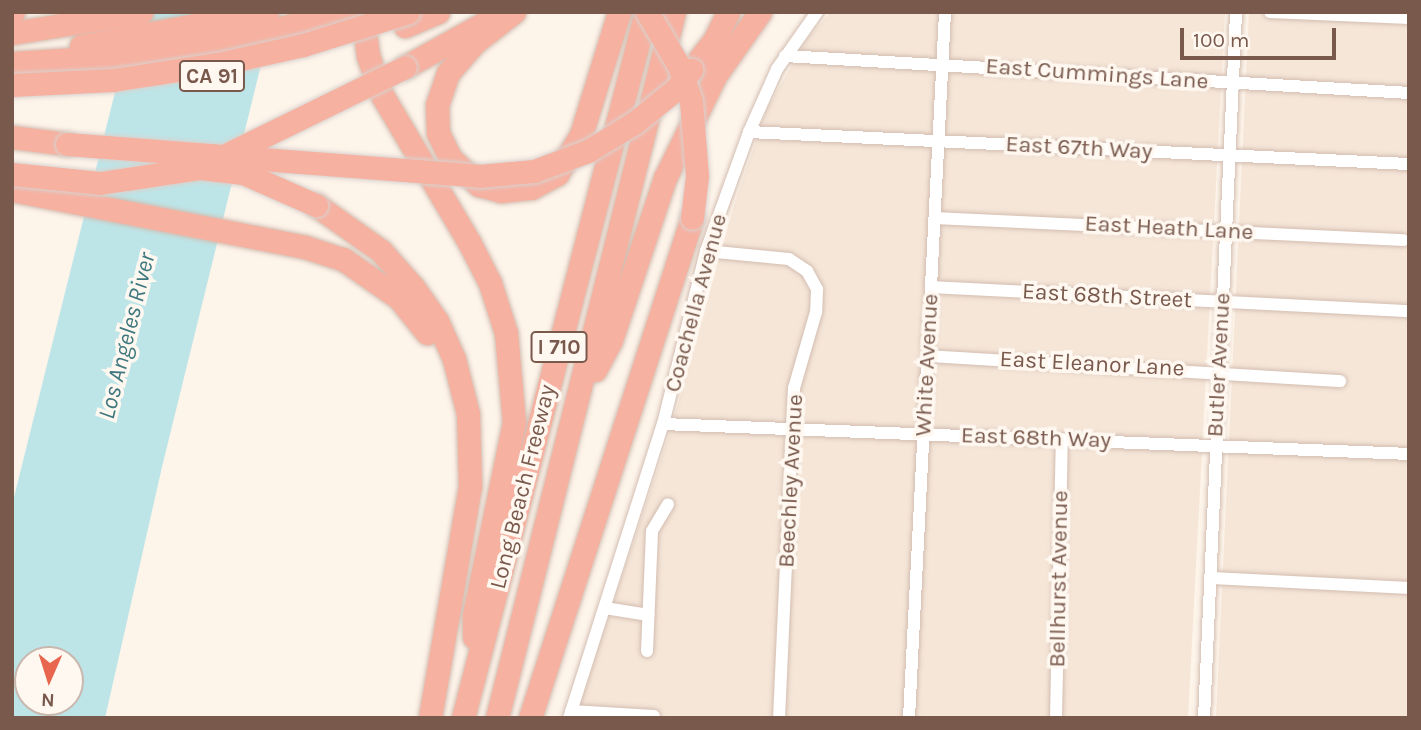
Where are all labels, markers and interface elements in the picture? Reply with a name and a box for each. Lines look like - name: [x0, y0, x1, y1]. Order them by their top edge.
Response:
- scale bar: [1183, 14, 1339, 58]
- text: 100 m: [1193, 28, 1250, 52]
- street label: East Cummings Lane: [985, 52, 1209, 96]
- road number: CA 91: [179, 58, 245, 94]
- street label: East 67th Way: [1005, 130, 1153, 166]
- street label: East Heath Lane: [1084, 210, 1254, 246]
- street label: Coachella Avenue: [659, 211, 733, 395]
- water label: Los Angeles River: [92, 250, 162, 422]
- street label: East 68th Street: [1021, 278, 1193, 314]
- street label: Butler Avenue: [1201, 292, 1237, 438]
- street label: White Avenue: [909, 293, 945, 437]
- road number: I 710: [529, 330, 589, 364]
- street label: East Eleanor Lane: [999, 345, 1185, 383]
- street label: Long Beach Freeway: [484, 382, 562, 592]
- street label: Beechley Avenue: [773, 394, 809, 568]
- street label: East 68th Way: [960, 422, 1112, 454]
- street label: Bellhurst Avenue: [1044, 490, 1074, 668]
- north arrow: [14, 646, 84, 716]
- text: N: [41, 689, 55, 711]

